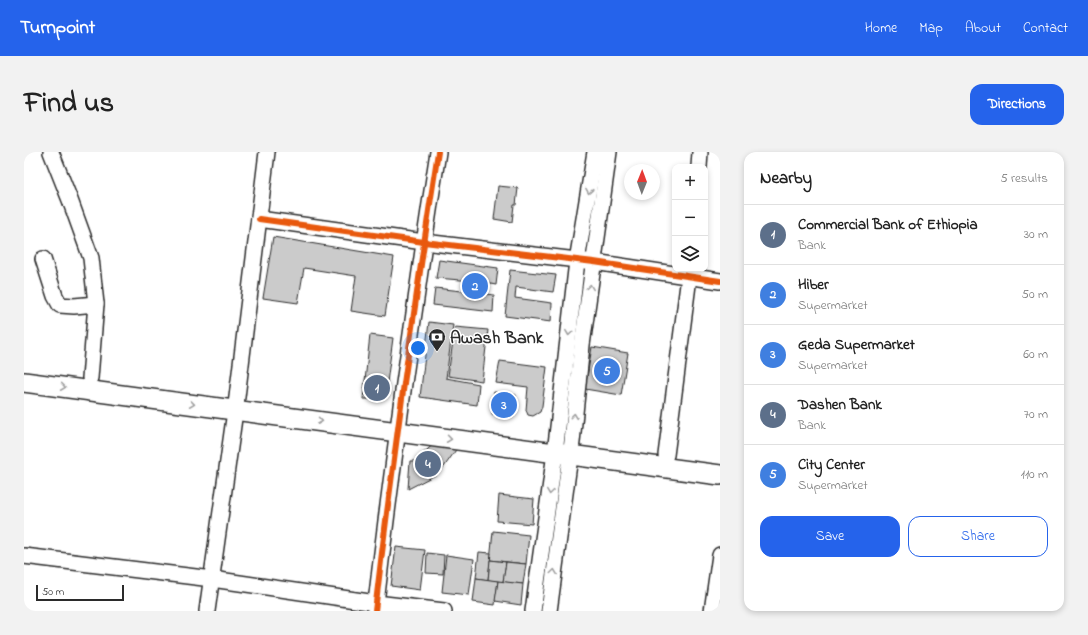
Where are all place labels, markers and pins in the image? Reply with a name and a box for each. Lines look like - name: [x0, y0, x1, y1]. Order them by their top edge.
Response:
- pin: 2: [462, 271, 488, 301]
- place label: Awash Bank: [450, 326, 545, 352]
- bank icon: Awash Bank: [427, 327, 447, 352]
- pin: 5: [594, 356, 620, 386]
- pin: 1: [364, 373, 390, 403]
- pin: 3: [491, 390, 517, 420]
- pin: 4: [415, 449, 441, 479]

